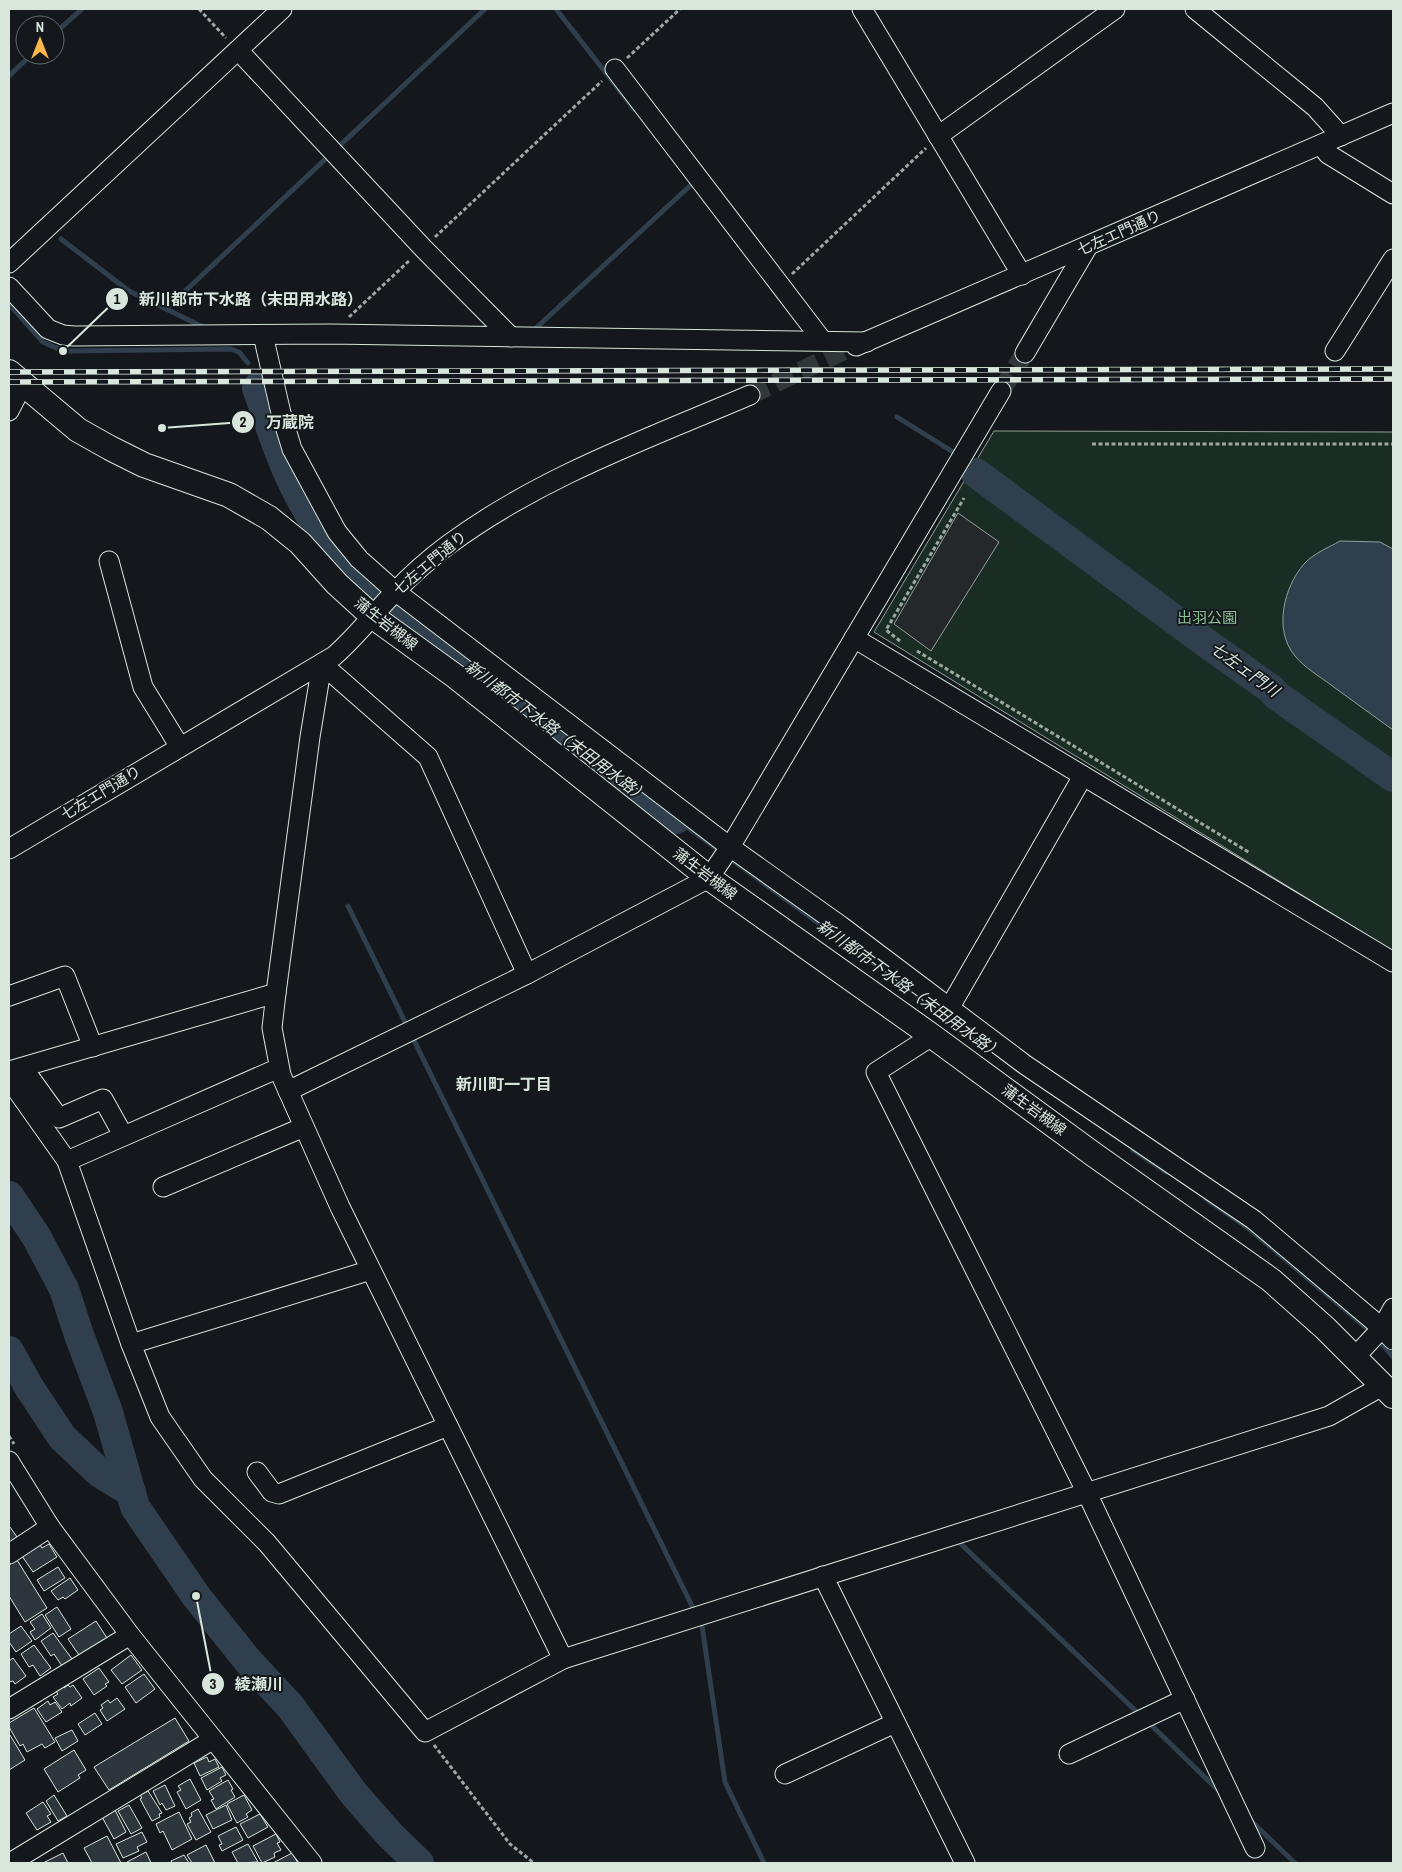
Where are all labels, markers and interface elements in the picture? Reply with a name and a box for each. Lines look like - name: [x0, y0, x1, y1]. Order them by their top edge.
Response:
- north arrow: [15, 15, 65, 65]
- text: N: [36, 18, 44, 36]
- street label: 七左エ門通り: [1073, 205, 1164, 260]
- callout: 新川都市下水路（末田用水路）: [104, 284, 373, 315]
- text: 1: [114, 288, 121, 309]
- text: 新川都市下水路（末田用水路）: [139, 288, 363, 310]
- callout: 万蔵院: [231, 407, 324, 438]
- text: 2: [240, 411, 247, 432]
- text: 万蔵院: [266, 411, 314, 433]
- street label: 七左エ門通り: [388, 526, 471, 600]
- street label: 蒲生岩槻線: [350, 592, 422, 655]
- park label: 出羽公園: [1177, 607, 1237, 628]
- water label: 七左ェ門川: [1206, 637, 1285, 703]
- water label: 新川都市下水路（末田用水路）: [461, 655, 653, 807]
- street label: 七左エ門通り: [57, 760, 145, 825]
- street label: 蒲生岩槻線: [669, 843, 742, 905]
- water label: 新川都市下水路（末田用水路）: [813, 914, 1007, 1064]
- district label: 新川町一丁目: [456, 1073, 552, 1095]
- street label: 蒲生岩槻線: [998, 1079, 1071, 1140]
- callout: 綾瀬川: [200, 1669, 293, 1700]
- text: 3: [210, 1673, 217, 1694]
- text: 綾瀬川: [235, 1673, 283, 1695]

